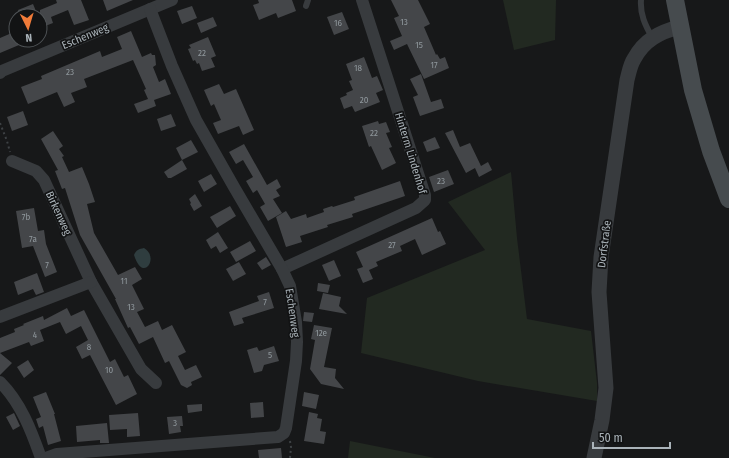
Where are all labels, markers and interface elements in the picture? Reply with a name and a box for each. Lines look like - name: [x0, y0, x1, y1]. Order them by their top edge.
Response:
- north arrow: [8, 8, 48, 48]
- house number: 13: [400, 17, 408, 27]
- house number: 16: [334, 18, 343, 28]
- street label: Eschenweg: [60, 21, 111, 52]
- text: N: [25, 31, 33, 44]
- house number: 15: [415, 40, 423, 50]
- house number: 22: [198, 48, 206, 58]
- house number: 17: [430, 60, 438, 70]
- house number: 18: [354, 63, 363, 73]
- house number: 23: [66, 67, 74, 77]
- house number: 20: [360, 95, 369, 105]
- street label: Hinterm Lindenhof: [392, 111, 429, 196]
- house number: 22: [370, 128, 378, 138]
- house number: 23: [437, 176, 445, 186]
- street label: Birkenweg: [43, 189, 75, 238]
- house number: 7b: [22, 212, 30, 222]
- street label: Dorfstraße: [595, 220, 614, 269]
- house number: 7a: [29, 234, 37, 244]
- house number: 27: [388, 240, 396, 250]
- house number: 7: [45, 260, 49, 270]
- house number: 11: [121, 276, 127, 286]
- street label: Eschenweg: [283, 288, 302, 339]
- house number: 7: [263, 297, 267, 307]
- house number: 13: [127, 302, 135, 312]
- house number: 12e: [315, 328, 327, 338]
- house number: 4: [33, 330, 38, 340]
- house number: 8: [87, 342, 92, 352]
- house number: 5: [268, 350, 272, 360]
- house number: 10: [105, 365, 113, 375]
- house number: 3: [173, 418, 177, 428]
- scale bar: [593, 424, 670, 450]
- text: 50 m: [599, 431, 623, 445]

